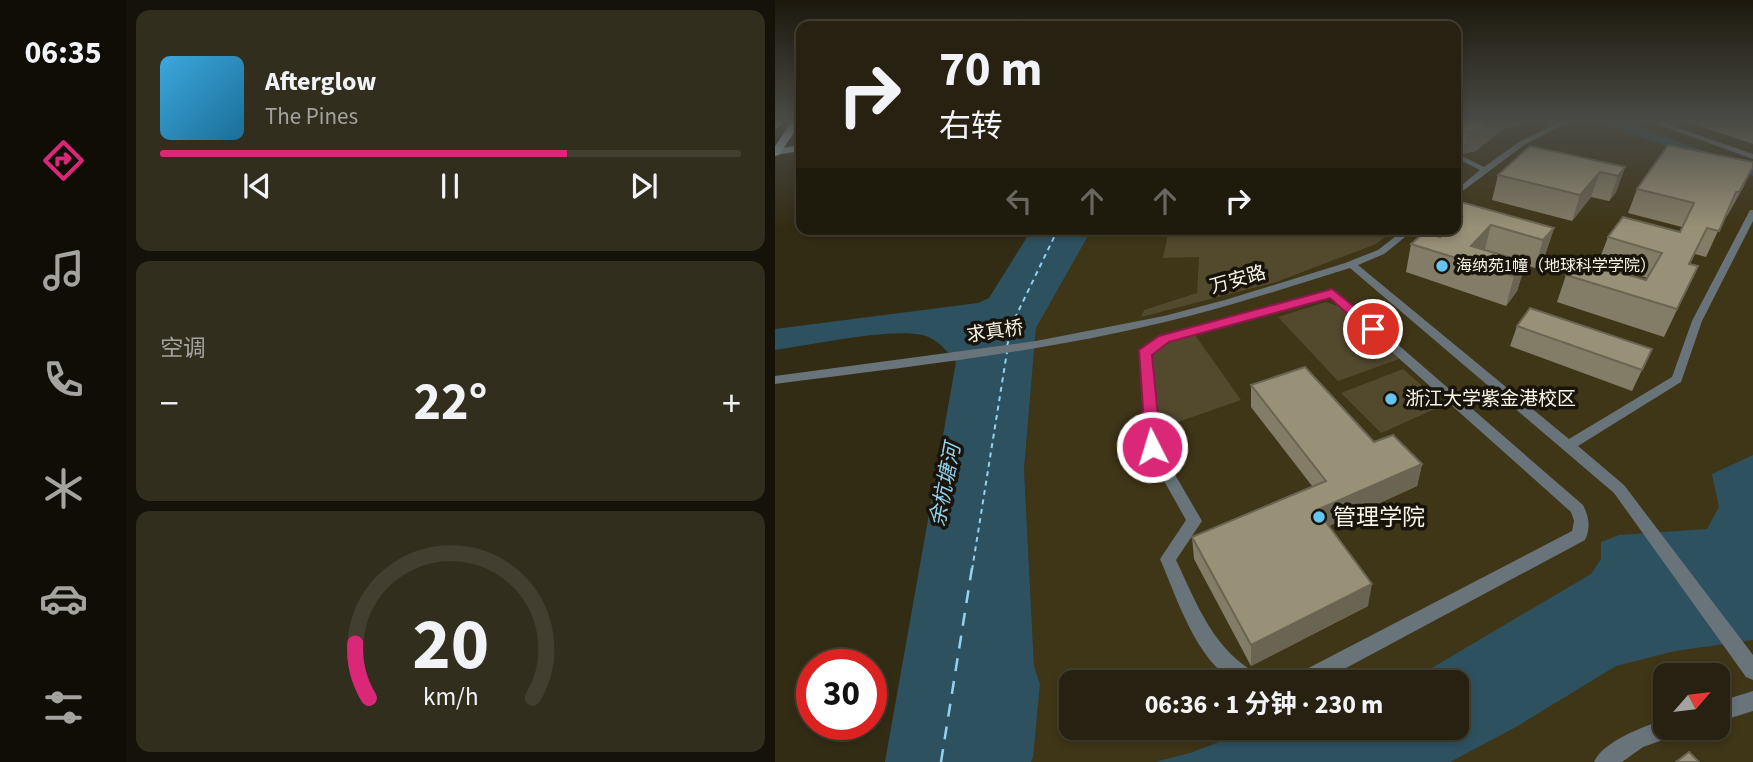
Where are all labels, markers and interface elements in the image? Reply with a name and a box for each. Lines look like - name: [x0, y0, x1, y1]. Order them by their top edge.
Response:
- text: 06:35: [24, 30, 102, 76]
- text: 70 m: [939, 35, 1043, 105]
- icon: right: [824, 49, 915, 140]
- text: Afterglow: [265, 63, 376, 100]
- text: The Pines: [265, 100, 358, 133]
- text: 右转: [939, 104, 1003, 150]
- icon: directions: [39, 136, 88, 185]
- icon: previous: [238, 167, 276, 205]
- icon: pause: [431, 167, 469, 205]
- icon: next: [625, 167, 663, 205]
- icon: left: [1000, 182, 1038, 220]
- icon: ahead: [1073, 182, 1111, 220]
- icon: ahead: [1146, 182, 1184, 220]
- icon: right: [1219, 182, 1257, 220]
- icon: music: [39, 246, 88, 295]
- place label: 海纳苑1幢（地球科学学院）: [1456, 255, 1656, 277]
- marker: 海纳苑1幢（地球科学学院）: [1434, 258, 1450, 274]
- street label: 万安路: [1207, 259, 1269, 301]
- pin: [1343, 299, 1403, 359]
- icon: arrive: [1354, 310, 1392, 348]
- street label: 求真桥: [965, 315, 1025, 349]
- text: 空调: [160, 332, 206, 365]
- icon: phone: [39, 355, 88, 404]
- text: 22°: [414, 366, 487, 440]
- text: −: [160, 377, 179, 431]
- text: +: [722, 377, 741, 431]
- place label: 浙江大学紫金港校区: [1405, 386, 1576, 413]
- marker: 浙江大学紫金港校区: [1383, 391, 1399, 407]
- position arrow: [1115, 410, 1189, 484]
- water label: 余杭塘河: [922, 437, 969, 529]
- icon: climate: [39, 464, 88, 513]
- place label: 管理学院: [1333, 501, 1425, 534]
- marker: 管理学院: [1311, 509, 1327, 525]
- icon: car: [39, 574, 88, 623]
- text: 20: [412, 593, 489, 697]
- speed limit sign: 30: [796, 649, 887, 740]
- north arrow: [1653, 663, 1731, 740]
- map controls: [1653, 663, 1730, 740]
- text: km/h: [423, 678, 478, 714]
- icon: filters: [39, 683, 88, 732]
- text: 06:36 · 1 分钟 · 230 m: [1145, 686, 1383, 723]

